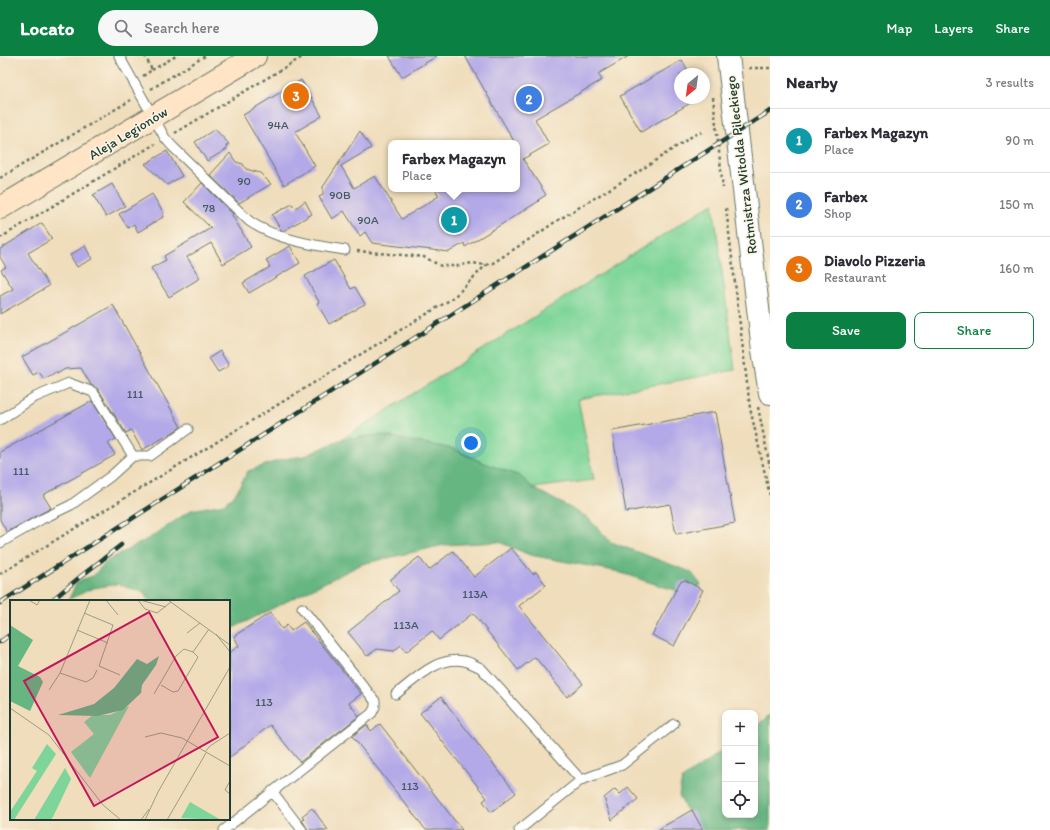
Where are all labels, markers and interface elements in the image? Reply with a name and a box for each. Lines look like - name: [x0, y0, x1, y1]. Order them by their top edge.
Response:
- search box: [98, 10, 378, 46]
- text: Locato: [20, 17, 74, 40]
- icon: search: [112, 17, 134, 39]
- text: Search here: [144, 19, 220, 37]
- text: Map: [887, 20, 912, 37]
- text: Layers: [934, 20, 973, 37]
- text: Share: [995, 20, 1030, 37]
- north arrow: [674, 68, 710, 104]
- text: Nearby: [786, 72, 838, 92]
- street label: Rotmistrza Witolda Pileckiego: [722, 75, 761, 255]
- text: 3 results: [985, 75, 1034, 90]
- pin: 3: [283, 81, 309, 111]
- pin: 2: [516, 84, 542, 114]
- street label: Aleja Legionów: [86, 103, 171, 164]
- house number: 94A: [267, 118, 289, 132]
- text: Farbex Magazyn: [824, 124, 928, 142]
- text: 1: [796, 133, 802, 148]
- text: 90 m: [1005, 133, 1034, 148]
- popup: [388, 140, 520, 192]
- text: Place: [824, 142, 854, 157]
- text: Farbex Magazyn: [402, 150, 506, 168]
- text: Place: [402, 168, 432, 183]
- house number: 90: [237, 174, 251, 188]
- house number: 90B: [329, 188, 351, 202]
- text: Farbex: [824, 188, 867, 206]
- text: 2: [796, 197, 802, 212]
- text: 150 m: [999, 197, 1034, 212]
- house number: 78: [203, 201, 216, 215]
- pin: 1: [441, 205, 467, 235]
- text: Shop: [824, 206, 851, 221]
- house number: 90A: [357, 213, 379, 227]
- text: Diavolo Pizzeria: [824, 252, 925, 270]
- text: 3: [795, 261, 803, 276]
- text: 160 m: [999, 261, 1034, 276]
- text: Restaurant: [824, 270, 886, 285]
- button: Save: [786, 312, 906, 349]
- button: Share: [914, 312, 1034, 349]
- house number: 111: [127, 387, 144, 401]
- your location: [461, 433, 481, 453]
- house number: 111: [13, 464, 30, 478]
- house number: 113A: [462, 587, 488, 601]
- inset map: [10, 600, 230, 820]
- house number: 113A: [393, 618, 419, 632]
- house number: 113: [255, 695, 273, 709]
- map controls: [722, 710, 758, 818]
- button: +: [722, 710, 758, 746]
- button: −: [722, 746, 758, 782]
- house number: 113: [401, 779, 419, 793]
- button: locate: [722, 782, 758, 818]

